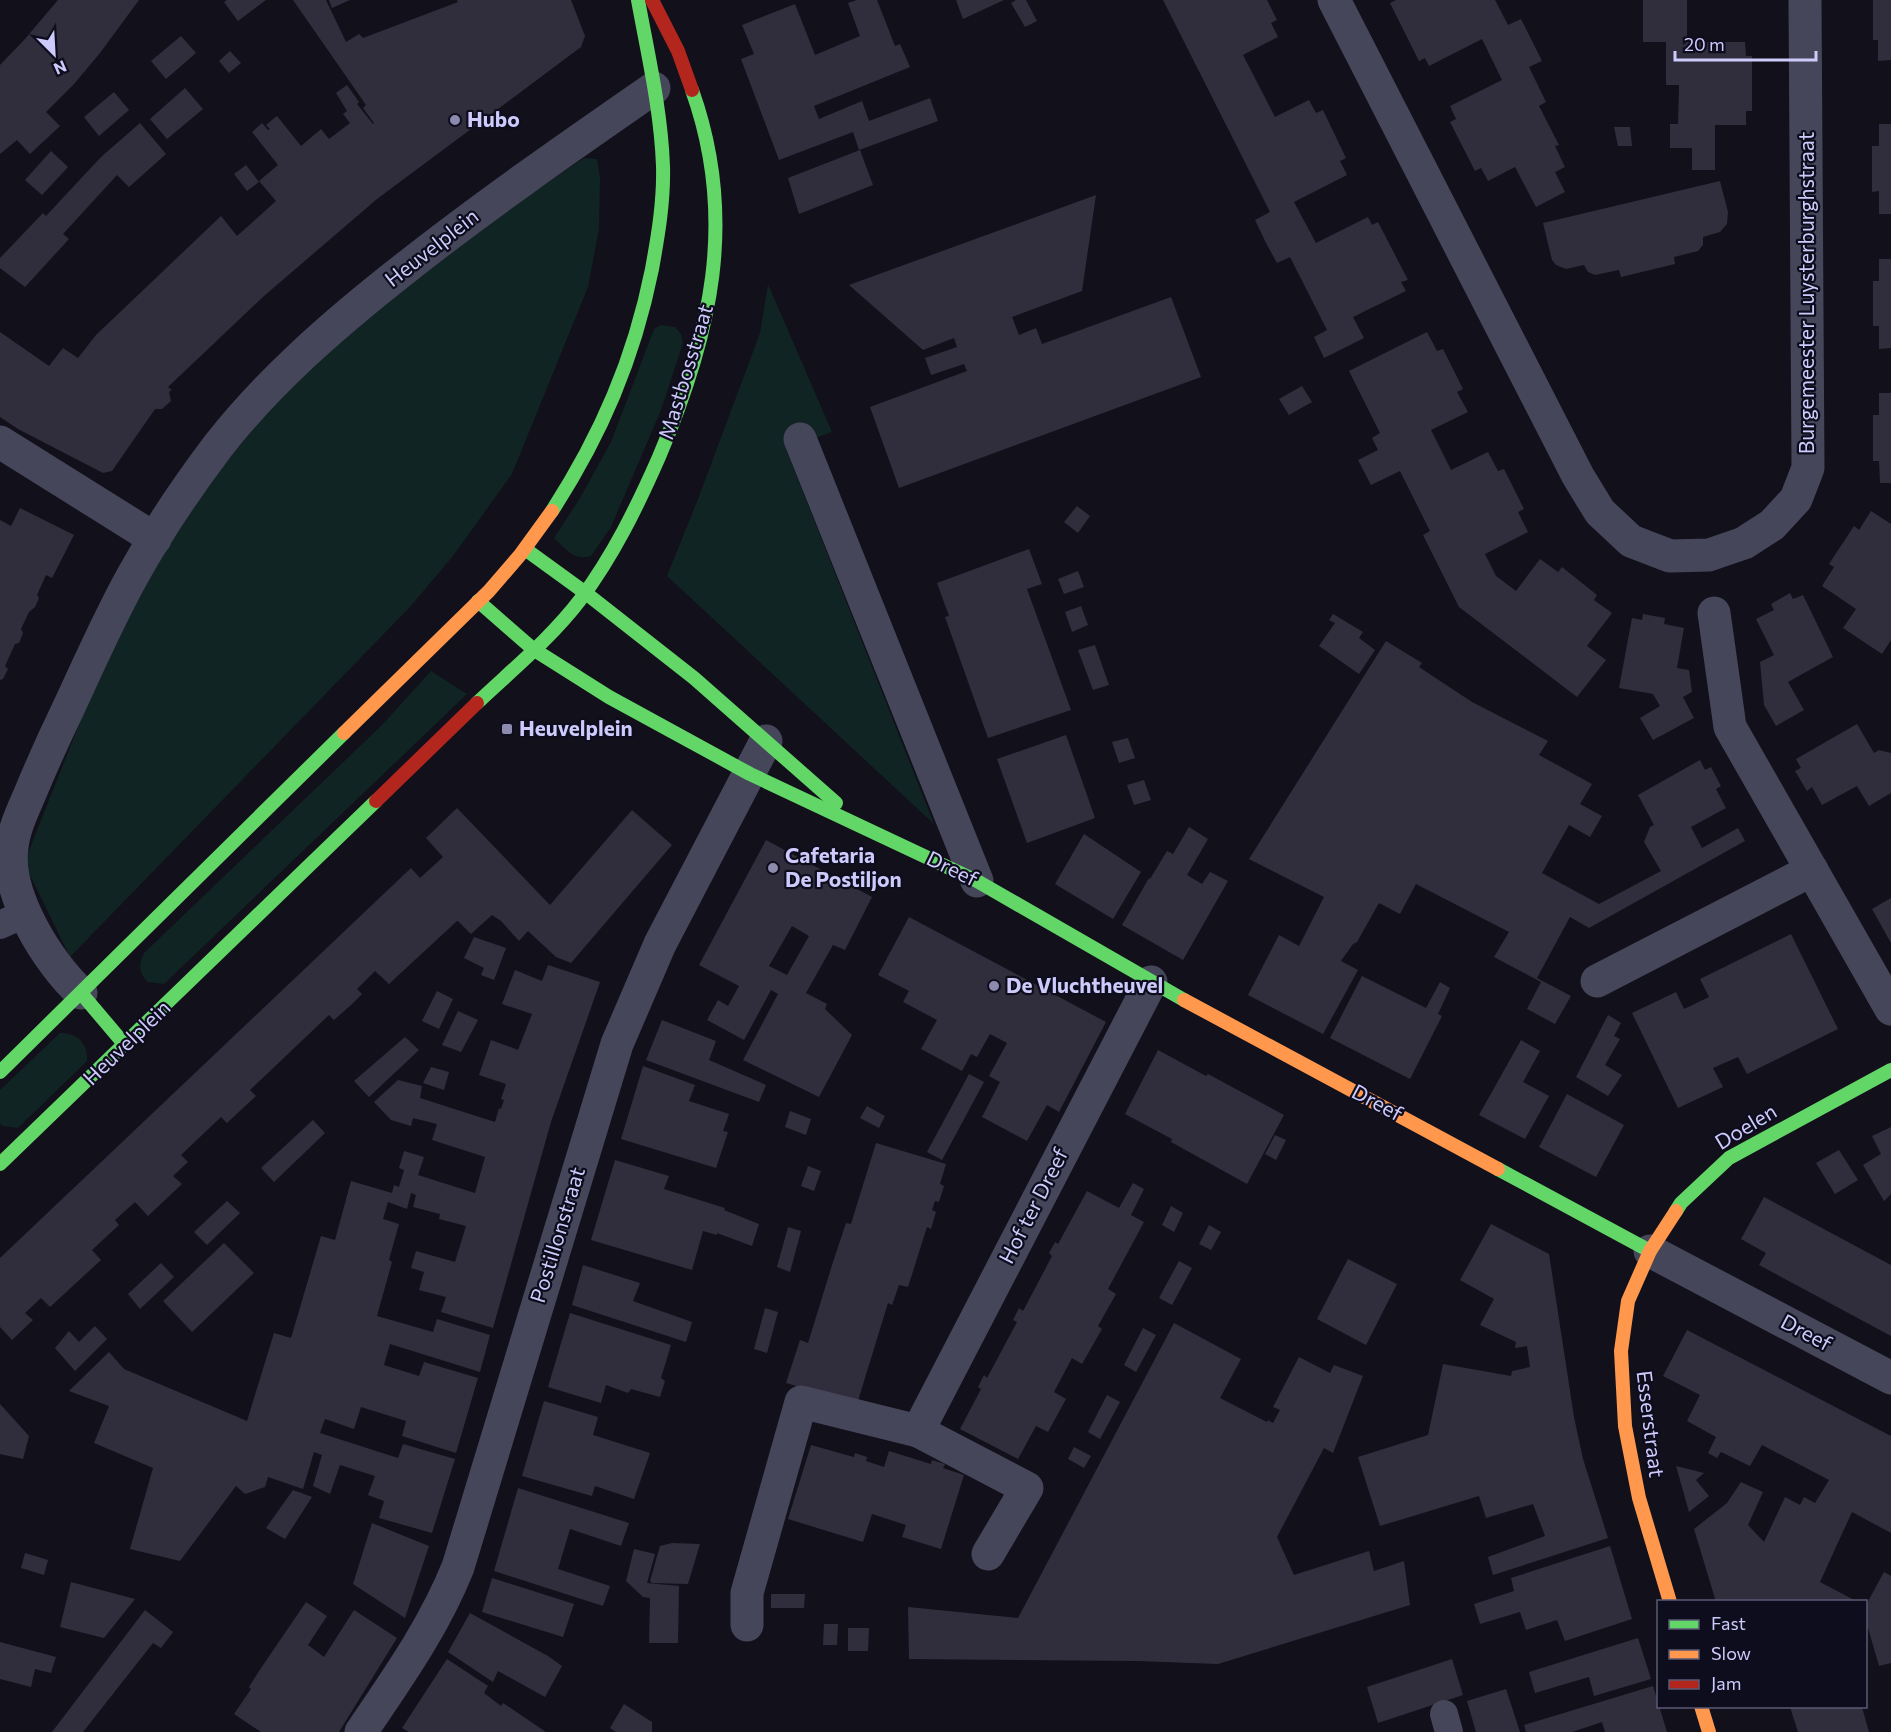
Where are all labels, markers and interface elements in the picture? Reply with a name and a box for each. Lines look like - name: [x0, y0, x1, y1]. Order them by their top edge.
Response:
- north arrow: [24, 24, 84, 84]
- scale bar: [1675, 24, 1816, 62]
- text: 20 m: [1684, 33, 1725, 55]
- text: N: [51, 57, 70, 79]
- place label: Hubo: [467, 106, 520, 131]
- marker: Hubo: [448, 113, 462, 127]
- street label: Burgemeester Luysterburghstraat: [1793, 132, 1818, 454]
- street label: Heuvelplein: [379, 203, 483, 291]
- street label: Mastbosstraat: [652, 301, 717, 442]
- place label: Heuvelplein: [519, 715, 633, 740]
- marker: Heuvelplein: [500, 722, 514, 736]
- place label: Cafetaria De Postiljon: [785, 842, 902, 891]
- street label: Dreef: [923, 845, 983, 891]
- marker: Cafetaria De Postiljon: [766, 861, 780, 875]
- place label: De Vluchtheuvel: [1006, 972, 1163, 997]
- marker: De Vluchtheuvel: [987, 979, 1001, 993]
- street label: Heuvelplein: [77, 994, 175, 1090]
- street label: Dreef: [1348, 1078, 1408, 1126]
- street label: Doelen: [1710, 1098, 1781, 1154]
- street label: Hof ter Dreef: [993, 1143, 1073, 1267]
- street label: Postillonstraat: [524, 1164, 589, 1306]
- street label: Dreef: [1777, 1308, 1837, 1356]
- street label: Esserstraat: [1633, 1369, 1670, 1479]
- legend: [1657, 1600, 1867, 1708]
- text: Fast: [1711, 1612, 1746, 1634]
- text: Slow: [1711, 1642, 1751, 1664]
- text: Jam: [1711, 1672, 1741, 1694]

